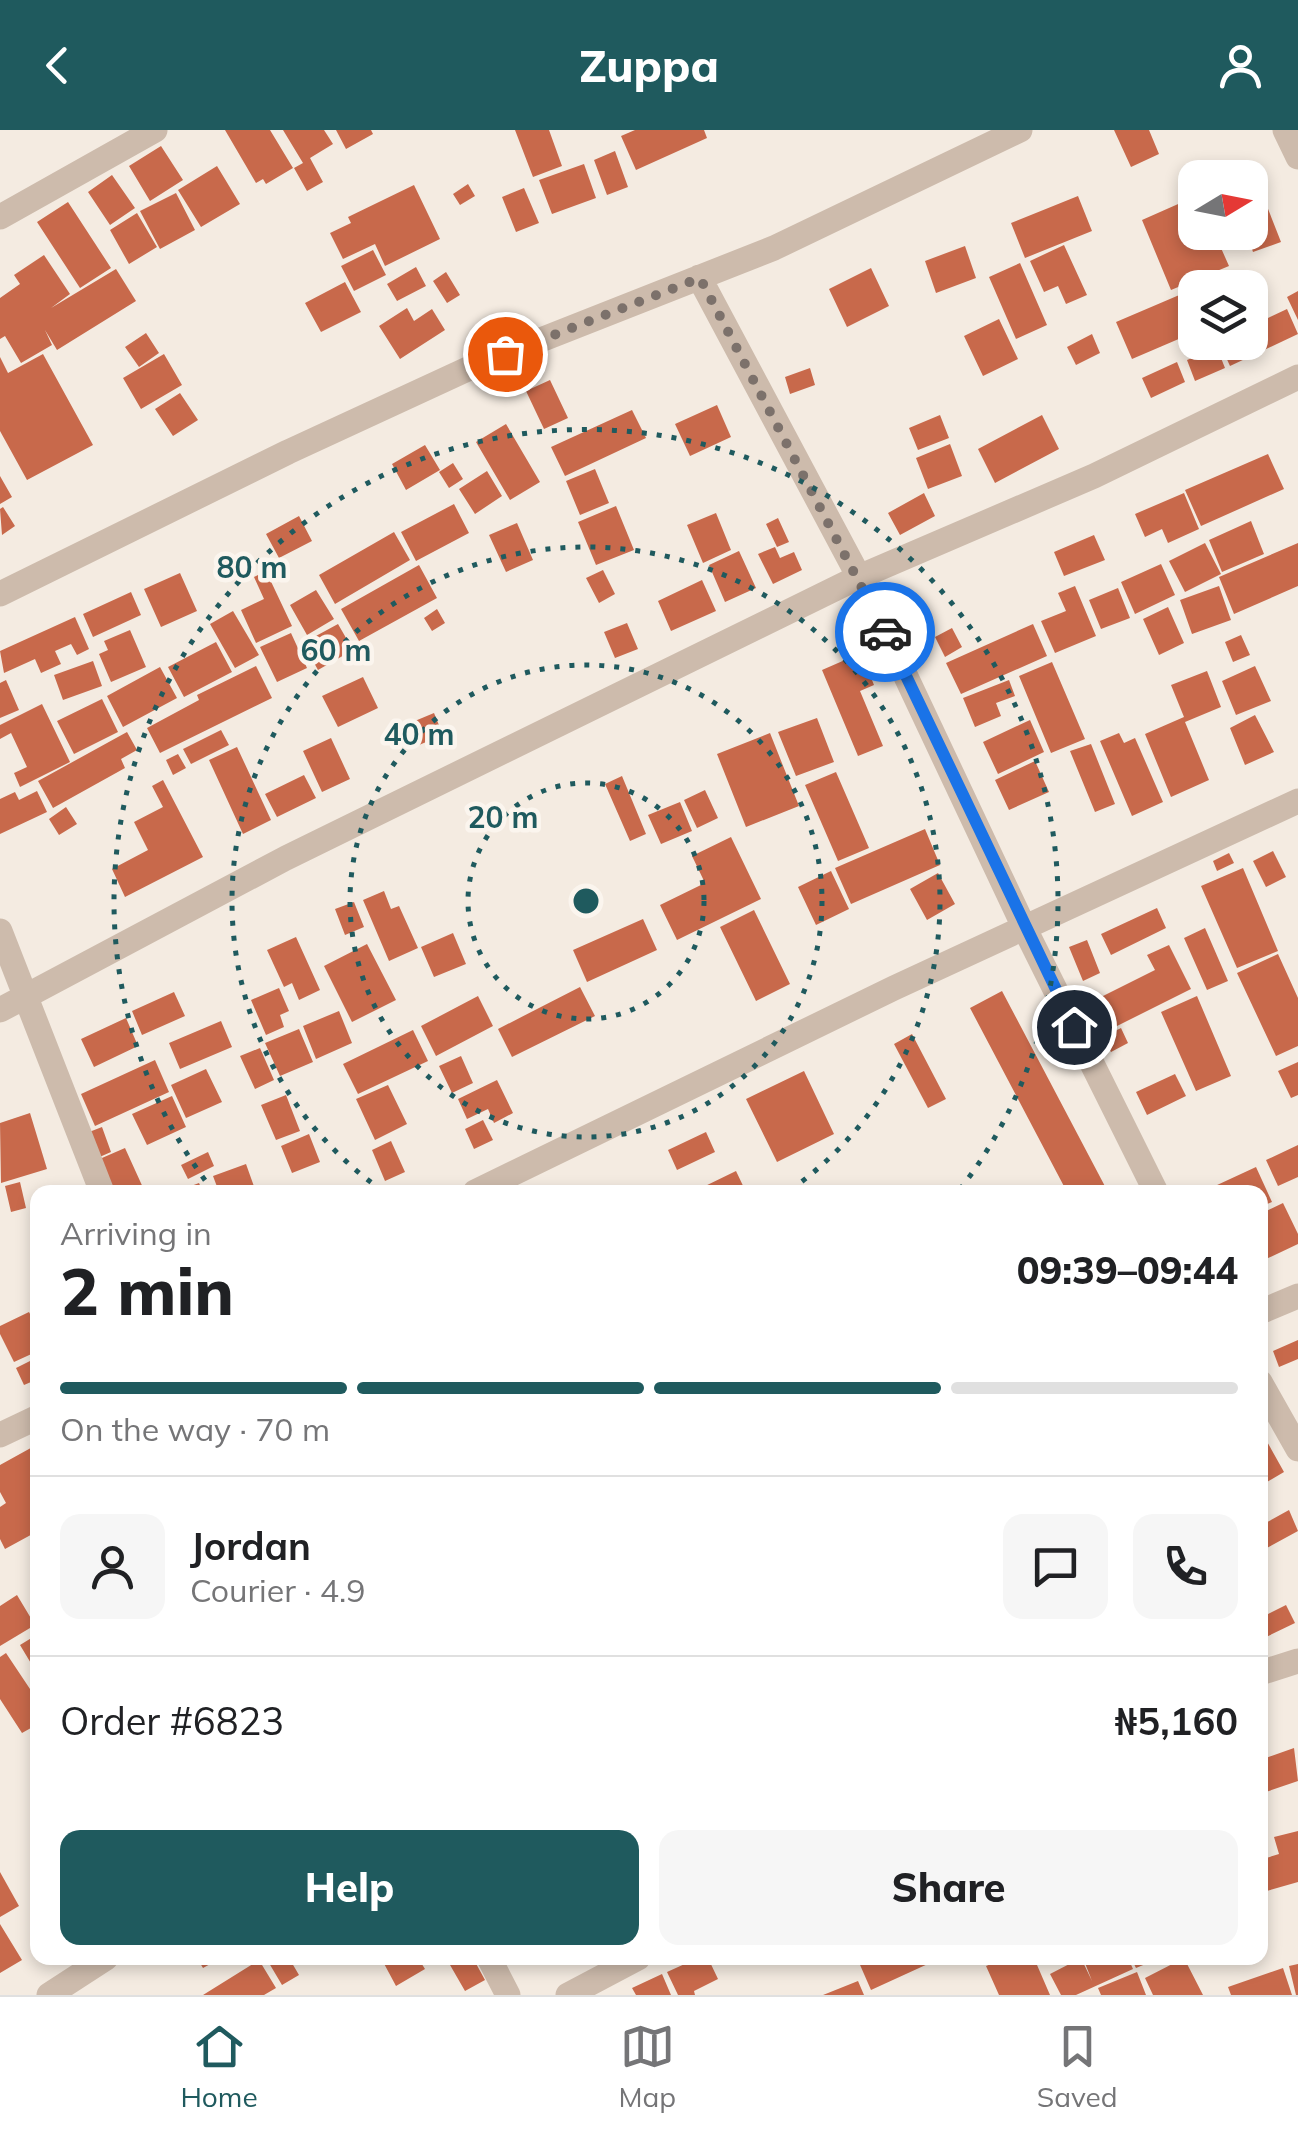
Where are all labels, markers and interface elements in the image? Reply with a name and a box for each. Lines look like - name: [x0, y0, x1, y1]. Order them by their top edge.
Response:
- text: Zuppa: [579, 37, 719, 93]
- icon: back: [30, 38, 85, 93]
- icon: person: [1213, 38, 1268, 93]
- north arrow: [1178, 160, 1268, 250]
- map controls: [1178, 160, 1268, 360]
- button: layers: [1178, 270, 1268, 360]
- pin: [463, 312, 548, 397]
- icon: bag: [478, 327, 533, 382]
- text: 80 m: [216, 548, 288, 586]
- courier: [835, 582, 935, 682]
- icon: car: [858, 605, 913, 660]
- text: 60 m: [300, 631, 372, 669]
- text: 40 m: [383, 715, 455, 753]
- text: 20 m: [467, 798, 539, 836]
- centre of rings: [568, 883, 604, 919]
- pin: [1032, 985, 1117, 1070]
- icon: home: [1047, 1000, 1102, 1055]
- text: Arriving in: [60, 1213, 212, 1253]
- text: 09:39–09:44: [1017, 1246, 1238, 1294]
- text: 2 min: [60, 1250, 234, 1331]
- text: On the way · 70 m: [60, 1409, 330, 1449]
- button: person: [60, 1514, 165, 1619]
- button: chat: [1003, 1514, 1108, 1619]
- button: phone: [1133, 1514, 1238, 1619]
- text: Jordan: [190, 1522, 311, 1570]
- text: Courier · 4.9: [190, 1570, 366, 1610]
- text: Order #6823: [60, 1697, 284, 1745]
- text: ₦5,160: [1115, 1697, 1238, 1745]
- button: Help: [60, 1830, 639, 1945]
- button: Share: [659, 1830, 1238, 1945]
- tab: Home: [180, 2019, 258, 2114]
- tab: Map: [618, 2019, 676, 2114]
- tab: Saved: [1037, 2019, 1118, 2114]

